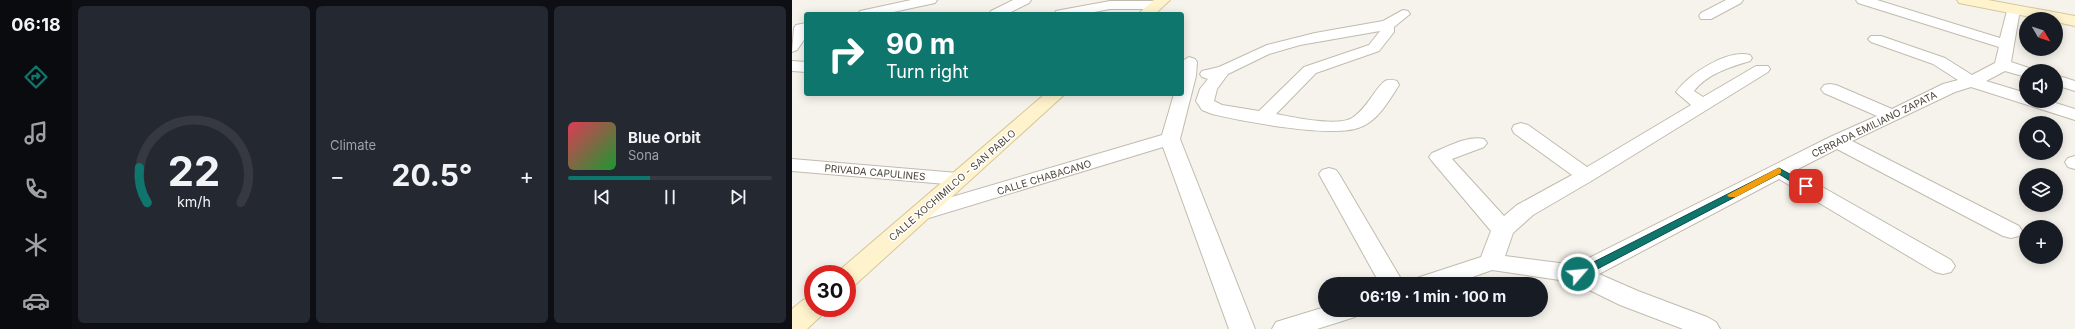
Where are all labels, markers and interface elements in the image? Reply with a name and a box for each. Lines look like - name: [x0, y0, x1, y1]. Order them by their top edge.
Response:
- north arrow: [2019, 12, 2063, 56]
- map controls: [2019, 12, 2063, 264]
- text: 06:18: [11, 14, 61, 35]
- text: 90 m: [886, 27, 955, 61]
- icon: right: [820, 28, 872, 80]
- text: Turn right: [886, 61, 969, 82]
- icon: directions: [22, 63, 50, 91]
- button: sound: [2019, 64, 2063, 108]
- street label: CERRADA EMILIANO ZAPATA: [1809, 88, 1939, 160]
- button: search: [2019, 116, 2063, 160]
- icon: music: [22, 119, 50, 147]
- street label: CALLE XOCHIMILCO - SAN PABLO: [886, 127, 1018, 243]
- text: Blue Orbit: [628, 128, 701, 147]
- text: Climate: [330, 137, 376, 153]
- text: 22: [168, 145, 220, 195]
- text: Sona: [628, 147, 659, 163]
- text: 20.5°: [392, 157, 472, 193]
- street label: CALLE CHABACANO: [995, 157, 1093, 197]
- street label: PRIVADA CAPULINES: [824, 162, 926, 182]
- text: −: [330, 163, 345, 189]
- text: +: [519, 163, 534, 189]
- button: layers: [2019, 168, 2063, 212]
- pin: [1789, 169, 1823, 203]
- icon: phone: [22, 175, 50, 203]
- icon: arrive: [1795, 175, 1817, 197]
- icon: previous: [591, 186, 613, 208]
- icon: pause: [659, 186, 681, 208]
- icon: next: [727, 186, 749, 208]
- text: km/h: [177, 192, 211, 209]
- button: +: [2019, 220, 2063, 264]
- icon: climate: [22, 231, 50, 259]
- position arrow: [1557, 253, 1599, 295]
- speed limit sign: 30: [804, 265, 856, 317]
- icon: car: [22, 287, 50, 315]
- text: 06:19 · 1 min · 100 m: [1360, 287, 1506, 306]

